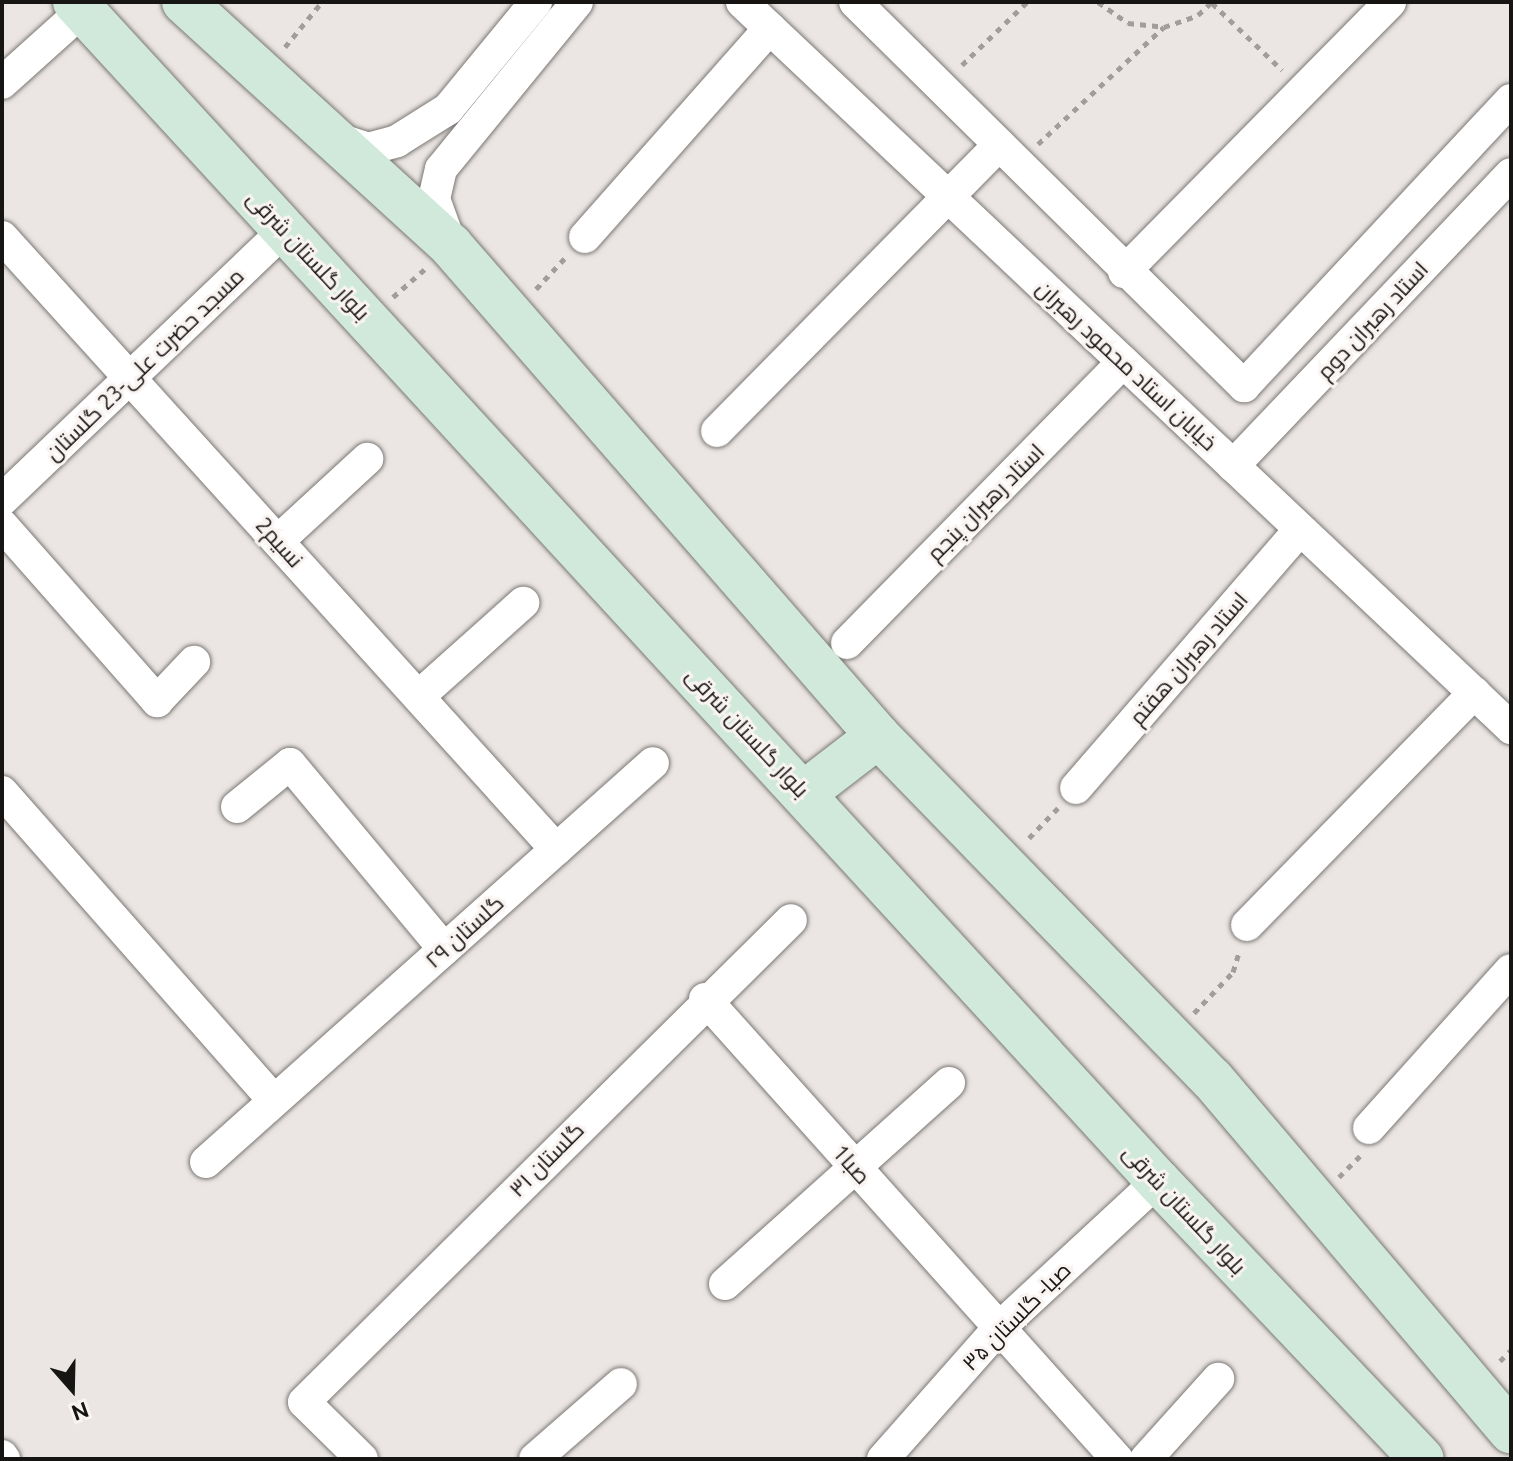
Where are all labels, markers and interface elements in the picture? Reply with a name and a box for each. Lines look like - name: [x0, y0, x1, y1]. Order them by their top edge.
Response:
- street label: بلوار گلستان شرقی: [242, 185, 376, 325]
- street label: استاد رهبران دوم: [1311, 256, 1433, 384]
- street label: مسجد حضرت علی-23 گلستان: [39, 262, 249, 466]
- street label: خیابان استاد محمود رهبران: [1031, 274, 1223, 456]
- street label: استاد رهبران پنجم: [921, 438, 1049, 566]
- street label: نسیم2: [251, 512, 309, 572]
- street label: استاد رهبران هفتم: [1123, 586, 1253, 730]
- street label: بلوار گلستان شرقی: [681, 662, 815, 802]
- street label: گلستان ۲۹: [419, 889, 509, 973]
- street label: گلستان ۳۱: [503, 1116, 589, 1202]
- street label: صبا1: [828, 1139, 876, 1189]
- street label: بلوار گلستان شرقی: [1118, 1139, 1252, 1279]
- street label: صبا- گلستان ۳۵: [956, 1256, 1076, 1376]
- north arrow: [32, 1349, 112, 1429]
- text: N: [68, 1397, 92, 1427]

